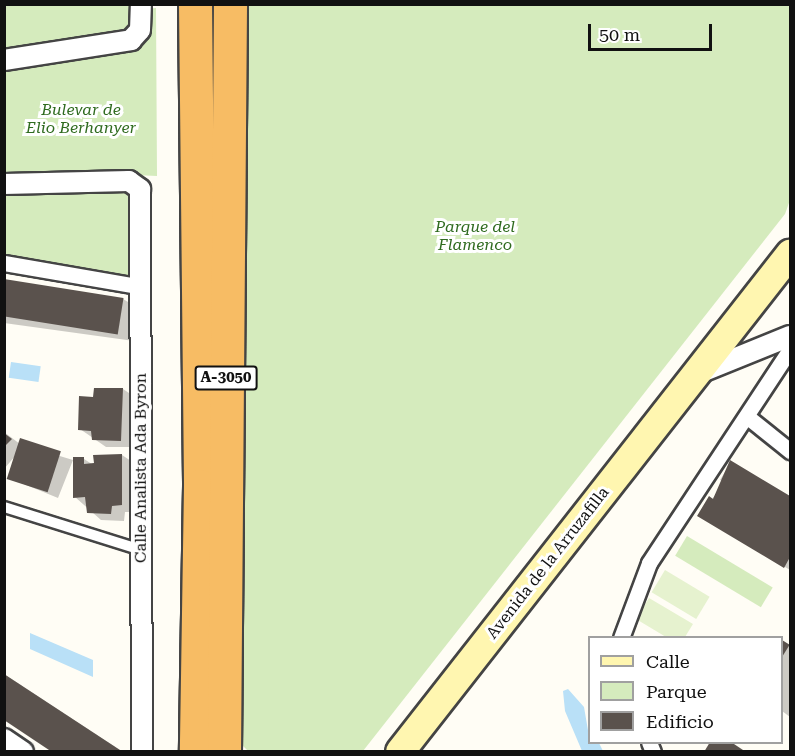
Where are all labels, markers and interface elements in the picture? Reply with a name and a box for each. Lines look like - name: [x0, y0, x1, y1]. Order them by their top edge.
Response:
- scale bar: [591, 12, 716, 50]
- text: 50 m: [599, 24, 640, 45]
- park label: Bulevar de Elio Berhanyer: [26, 100, 136, 138]
- park label: Parque del Flamenco: [435, 217, 515, 255]
- road number: A-3050: [194, 366, 258, 390]
- street label: Calle Analista Ada Byron: [131, 373, 151, 563]
- street label: Avenida de la Arruzafilla: [483, 483, 613, 643]
- legend: [588, 636, 783, 744]
- text: Calle: [646, 651, 690, 672]
- text: Parque: [646, 681, 707, 702]
- text: Edificio: [646, 711, 714, 732]

